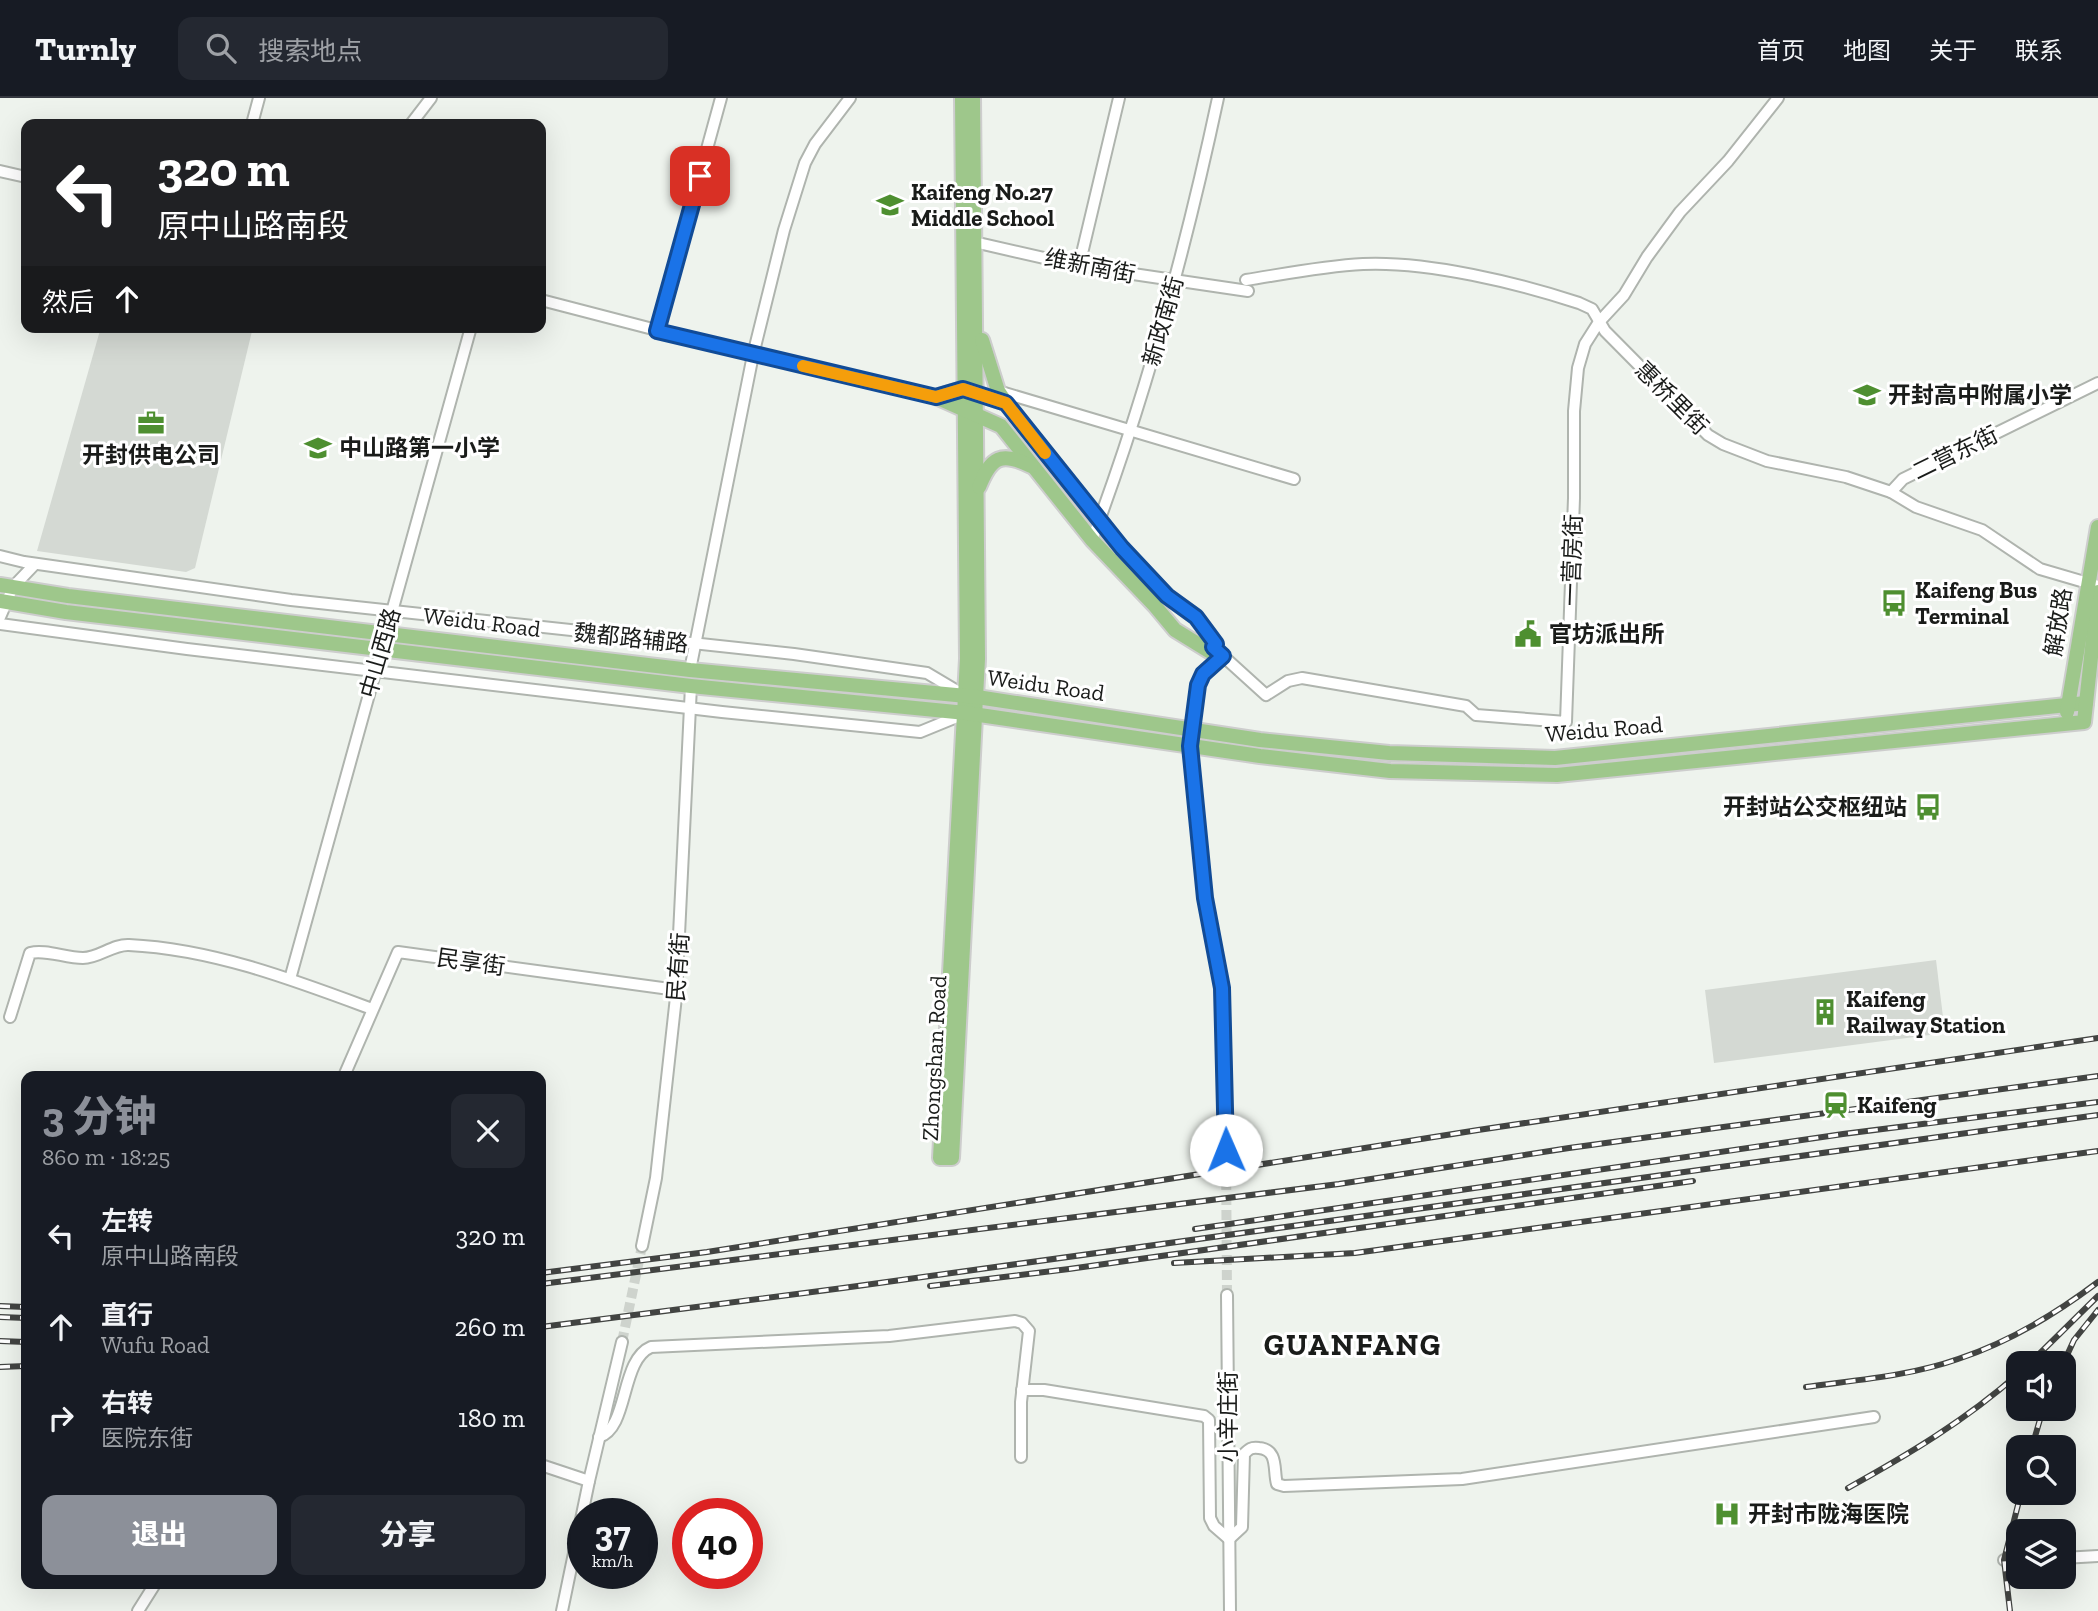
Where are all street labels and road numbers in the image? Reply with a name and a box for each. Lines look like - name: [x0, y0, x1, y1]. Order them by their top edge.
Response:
- street label: 维新南街: [1042, 243, 1138, 289]
- street label: 新政南街: [1137, 273, 1189, 369]
- street label: 惠桥里街: [1630, 356, 1714, 440]
- street label: 二营东街: [1908, 420, 2002, 486]
- street label: 一营房街: [1556, 514, 1588, 606]
- street label: 解放路: [2039, 586, 2077, 658]
- street label: Weidu Road: [422, 601, 543, 643]
- street label: 中山西路: [354, 605, 406, 701]
- street label: 魏都路辅路: [572, 618, 690, 658]
- street label: Weidu Road: [986, 663, 1107, 707]
- street label: Weidu Road: [1544, 710, 1664, 748]
- street label: 民有街: [662, 932, 694, 1002]
- street label: 民享街: [435, 943, 507, 981]
- street label: Zhongshan Road: [916, 974, 952, 1141]
- street label: 小辛庄街: [1214, 1371, 1242, 1463]

